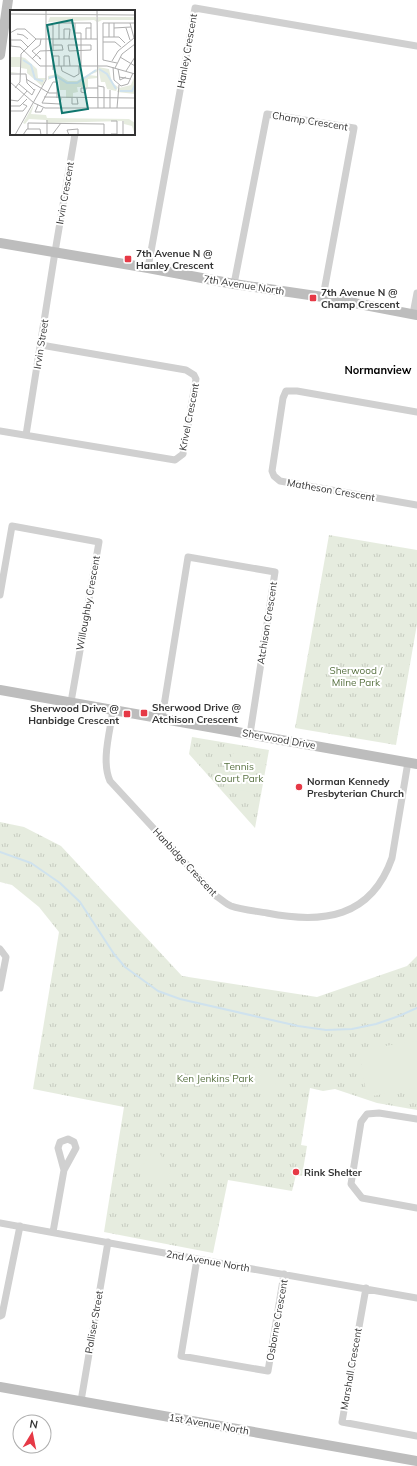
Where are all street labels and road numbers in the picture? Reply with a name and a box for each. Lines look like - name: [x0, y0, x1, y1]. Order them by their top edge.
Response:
- street label: Hanley Crescent: [174, 12, 200, 89]
- street label: Champ Crescent: [271, 109, 349, 133]
- street label: Irvin Crescent: [53, 160, 77, 225]
- street label: 7th Avenue North: [203, 272, 286, 298]
- street label: Irvin Street: [31, 318, 51, 370]
- street label: Krivel Crescent: [176, 382, 202, 452]
- street label: Matheson Crescent: [286, 476, 376, 504]
- street label: Willoughby Crescent: [73, 554, 103, 651]
- street label: Atchison Crescent: [254, 580, 280, 665]
- street label: Sherwood Drive: [241, 726, 317, 752]
- street label: Hanbidge Crescent: [150, 825, 220, 899]
- street label: 2nd Avenue North: [165, 1247, 251, 1275]
- street label: Osborne Crescent: [263, 1278, 291, 1362]
- street label: Palliser Street: [82, 1289, 106, 1354]
- street label: Marshall Crescent: [337, 1327, 365, 1411]
- street label: 1st Avenue North: [168, 1411, 250, 1437]

